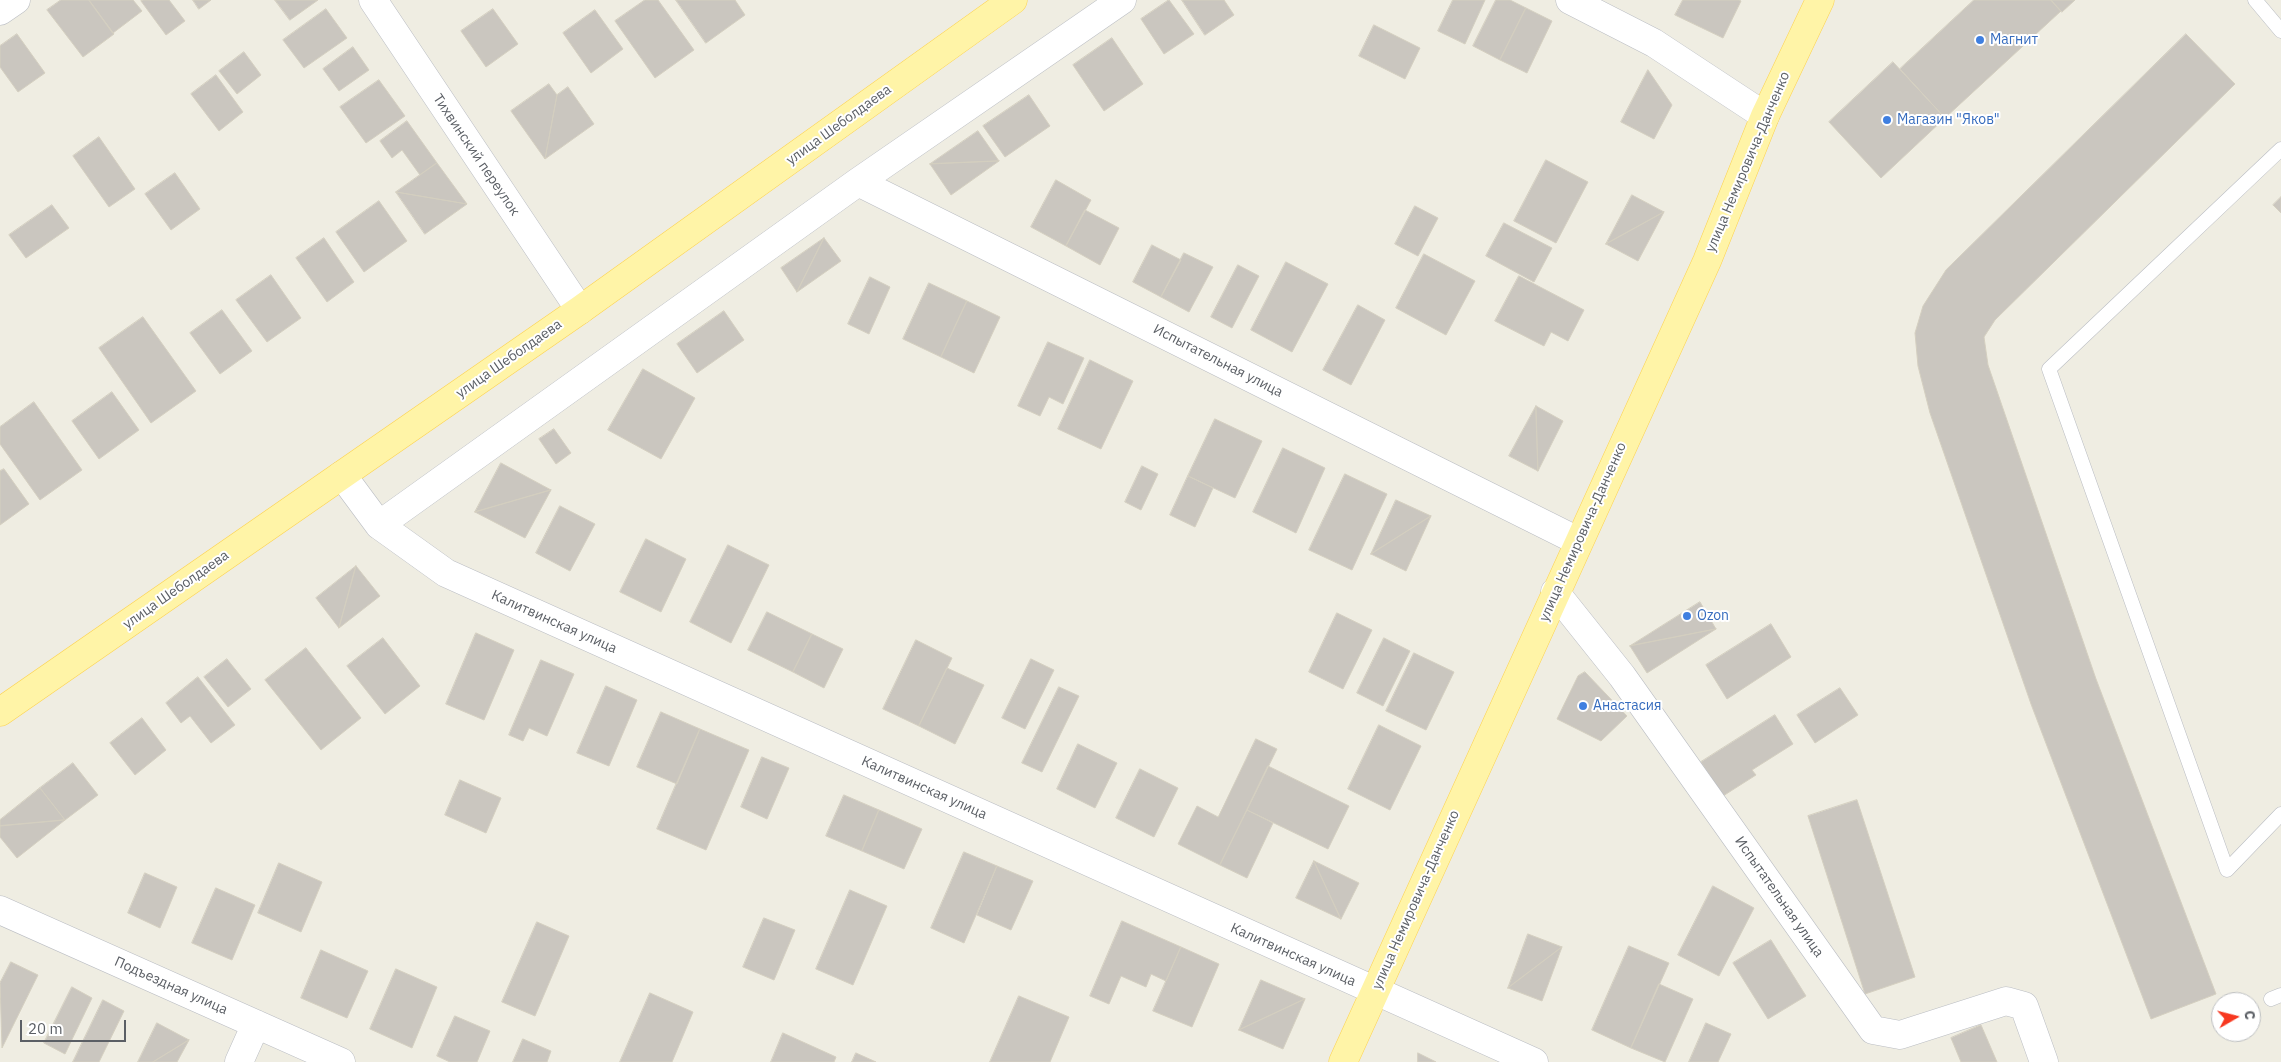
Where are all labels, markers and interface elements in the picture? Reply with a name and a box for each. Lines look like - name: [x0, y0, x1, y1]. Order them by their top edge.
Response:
- place label: Магнит: [1990, 32, 2038, 48]
- marker: Магнит: [1974, 34, 1986, 46]
- street label: улица Немировича-Данченко: [1702, 69, 1794, 255]
- street label: улица Шеболдаева: [783, 81, 895, 169]
- street label: Тихвинский переулок: [429, 91, 523, 219]
- place label: Магазин "Яков": [1897, 112, 2000, 128]
- marker: Магазин "Яков": [1881, 114, 1893, 126]
- street label: улица Шеболдаева: [453, 316, 565, 402]
- street label: Испытательная улица: [1150, 321, 1286, 401]
- street label: улица Немировича-Данченко: [1536, 440, 1630, 624]
- street label: улица Шеболдаева: [120, 547, 232, 633]
- street label: Калитвинская улица: [489, 587, 619, 657]
- place label: Ozon: [1697, 608, 1729, 624]
- marker: Ozon: [1681, 610, 1693, 622]
- place label: Анастасия: [1593, 698, 1661, 714]
- marker: Анастасия: [1577, 700, 1589, 712]
- street label: Калитвинская улица: [859, 753, 989, 823]
- street label: улица Немировича-Данченко: [1369, 808, 1463, 992]
- street label: Испытательная улица: [1731, 833, 1827, 961]
- street label: Калитвинская улица: [1228, 920, 1358, 990]
- street label: Подъездная улица: [112, 953, 230, 1019]
- north arrow: [2211, 992, 2261, 1042]
- text: С: [2240, 1009, 2259, 1021]
- scale bar: [22, 1010, 129, 1042]
- text: 20 m: [28, 1019, 63, 1038]

